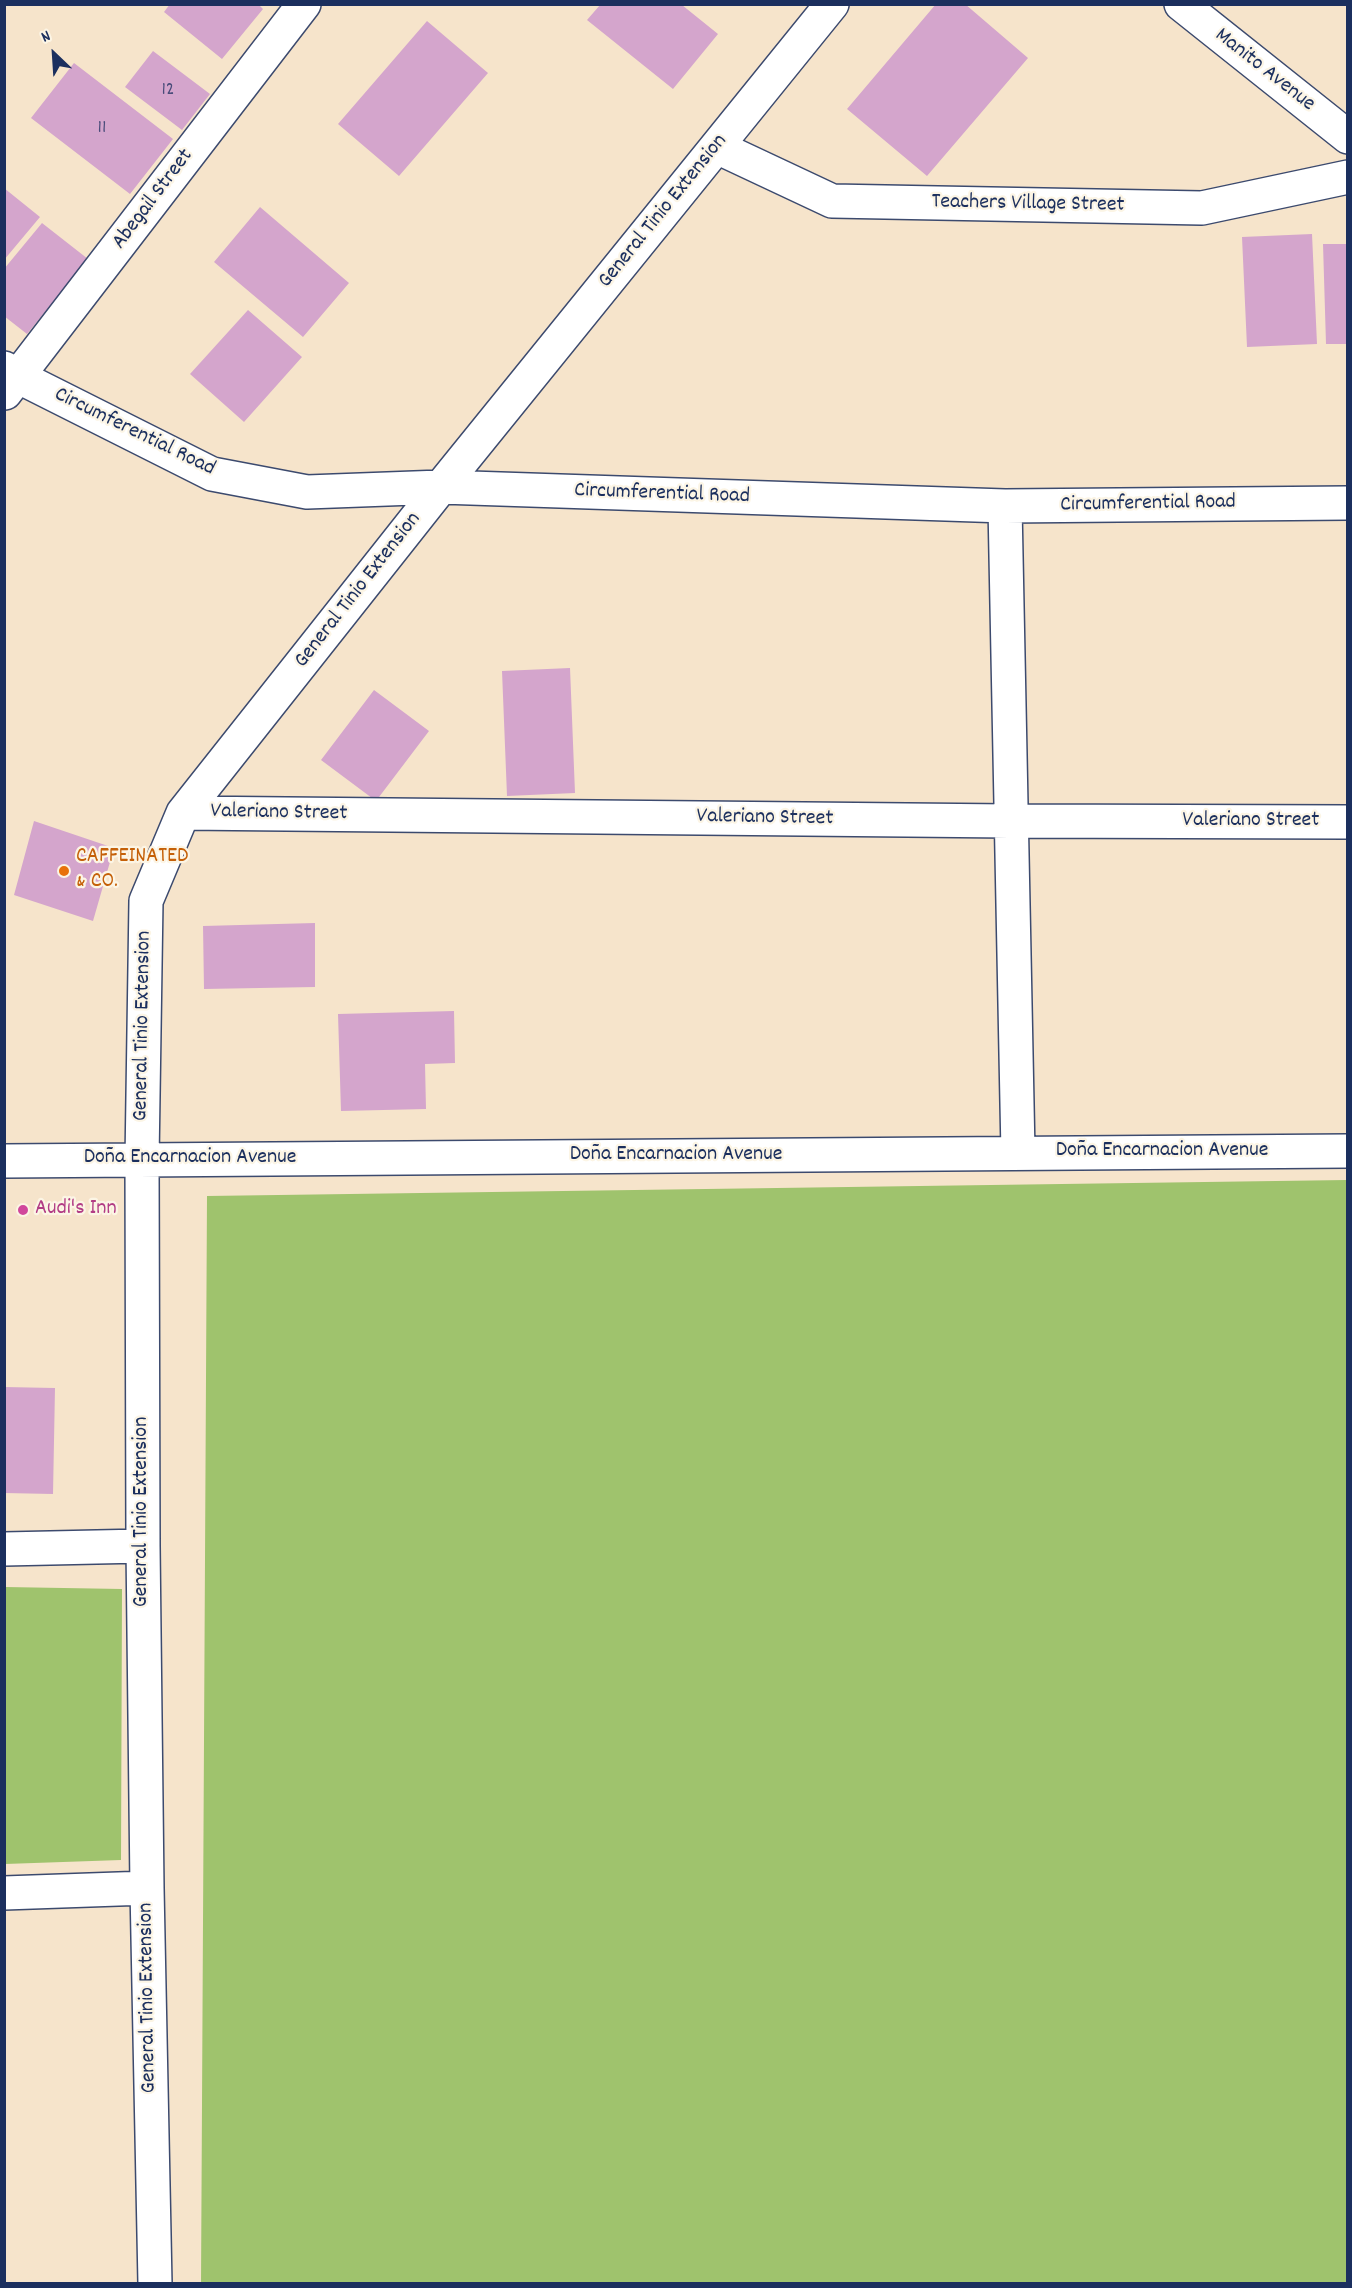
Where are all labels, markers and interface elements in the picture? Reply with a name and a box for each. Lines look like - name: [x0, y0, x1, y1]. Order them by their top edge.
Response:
- street label: Manito Avenue: [1208, 23, 1320, 119]
- north arrow: [24, 24, 84, 84]
- text: N: [38, 25, 55, 49]
- house number: 12: [161, 79, 175, 103]
- house number: 11: [98, 117, 106, 141]
- street label: General Tinio Extension: [594, 130, 734, 294]
- street label: Abegail Street: [108, 145, 200, 255]
- street label: Teachers Village Street: [931, 190, 1125, 220]
- street label: Circumferential Road: [49, 383, 219, 483]
- street label: Circumferential Road: [574, 479, 750, 511]
- street label: Circumferential Road: [1060, 490, 1236, 520]
- street label: General Tinio Extension: [290, 508, 428, 674]
- street label: Valeriano Street: [210, 800, 348, 828]
- street label: Valeriano Street: [696, 805, 834, 833]
- street label: Valeriano Street: [1183, 809, 1319, 835]
- place label: CAFFEINATED & CO.: [76, 845, 188, 896]
- marker: CAFFEINATED & CO.: [57, 864, 71, 878]
- street label: General Tinio Extension: [129, 930, 159, 1122]
- street label: Doña Encarnacion Avenue: [1056, 1139, 1268, 1165]
- street label: Doña Encarnacion Avenue: [570, 1143, 782, 1169]
- street label: Doña Encarnacion Avenue: [84, 1146, 296, 1172]
- place label: Audi's Inn: [35, 1197, 117, 1223]
- marker: Audi's Inn: [16, 1203, 30, 1217]
- street label: General Tinio Extension: [130, 1417, 156, 1607]
- street label: General Tinio Extension: [134, 1902, 164, 2094]

